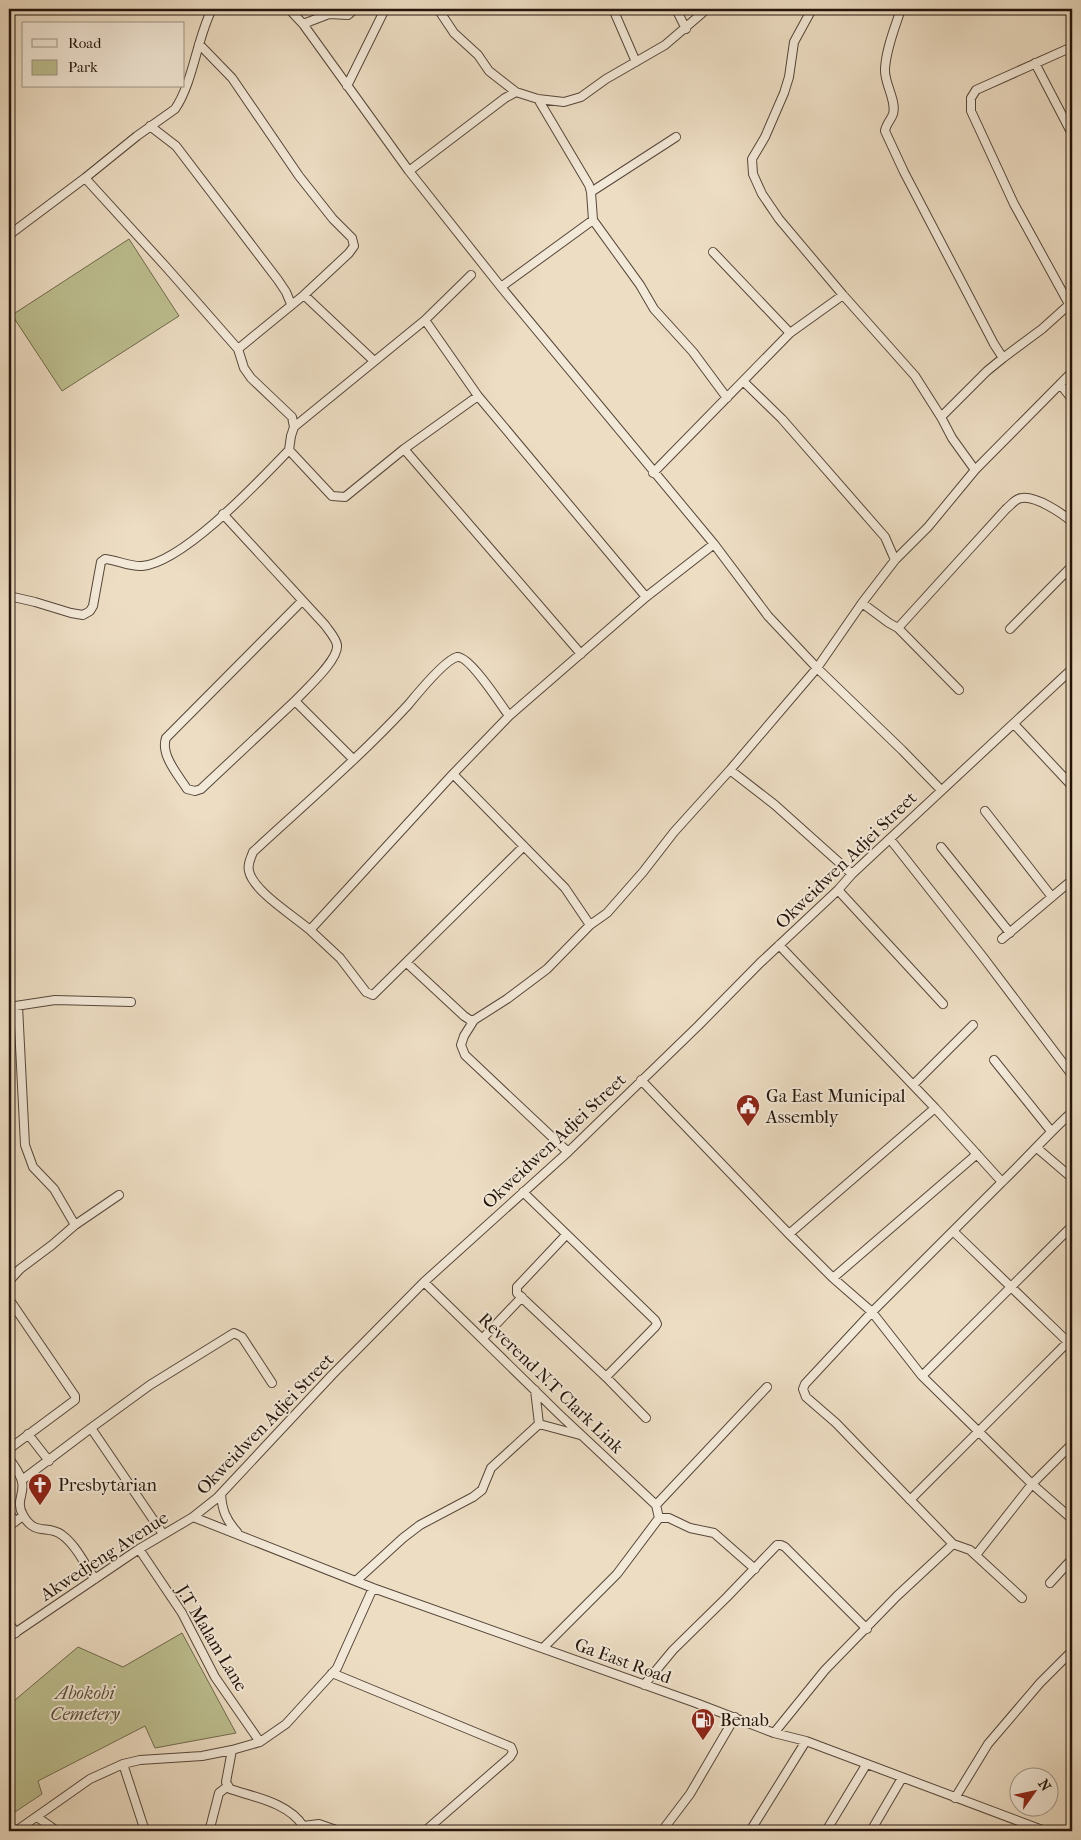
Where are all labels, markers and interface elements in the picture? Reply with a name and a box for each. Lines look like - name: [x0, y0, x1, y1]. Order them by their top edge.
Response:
- legend: [22, 22, 185, 88]
- text: Road: [68, 34, 102, 52]
- text: Park: [68, 58, 98, 76]
- street label: Okweidwen Adjei Street: [771, 787, 922, 933]
- street label: Okweidwen Adjei Street: [478, 1069, 631, 1213]
- place label: Ga East Municipal Assembly: [765, 1086, 906, 1128]
- public building icon: Ga East Municipal Assembly: [735, 1093, 761, 1127]
- street label: Reverend N.T Clark Link: [474, 1309, 628, 1459]
- street label: Okweidwen Adjei Street: [192, 1349, 339, 1499]
- church icon: Presbytarian: [27, 1472, 53, 1506]
- place label: Presbytarian: [58, 1475, 157, 1496]
- street label: Akwedjeng Avenue: [36, 1507, 172, 1606]
- street label: J.T Malam Lane: [171, 1579, 252, 1695]
- street label: Ga East Road: [572, 1634, 674, 1689]
- park label: Abokobi Cemetery: [50, 1683, 120, 1725]
- fuel station icon: Benab: [690, 1707, 716, 1741]
- place label: Benab: [720, 1710, 769, 1731]
- north arrow: [1008, 1768, 1058, 1818]
- text: N: [1034, 1776, 1055, 1795]

